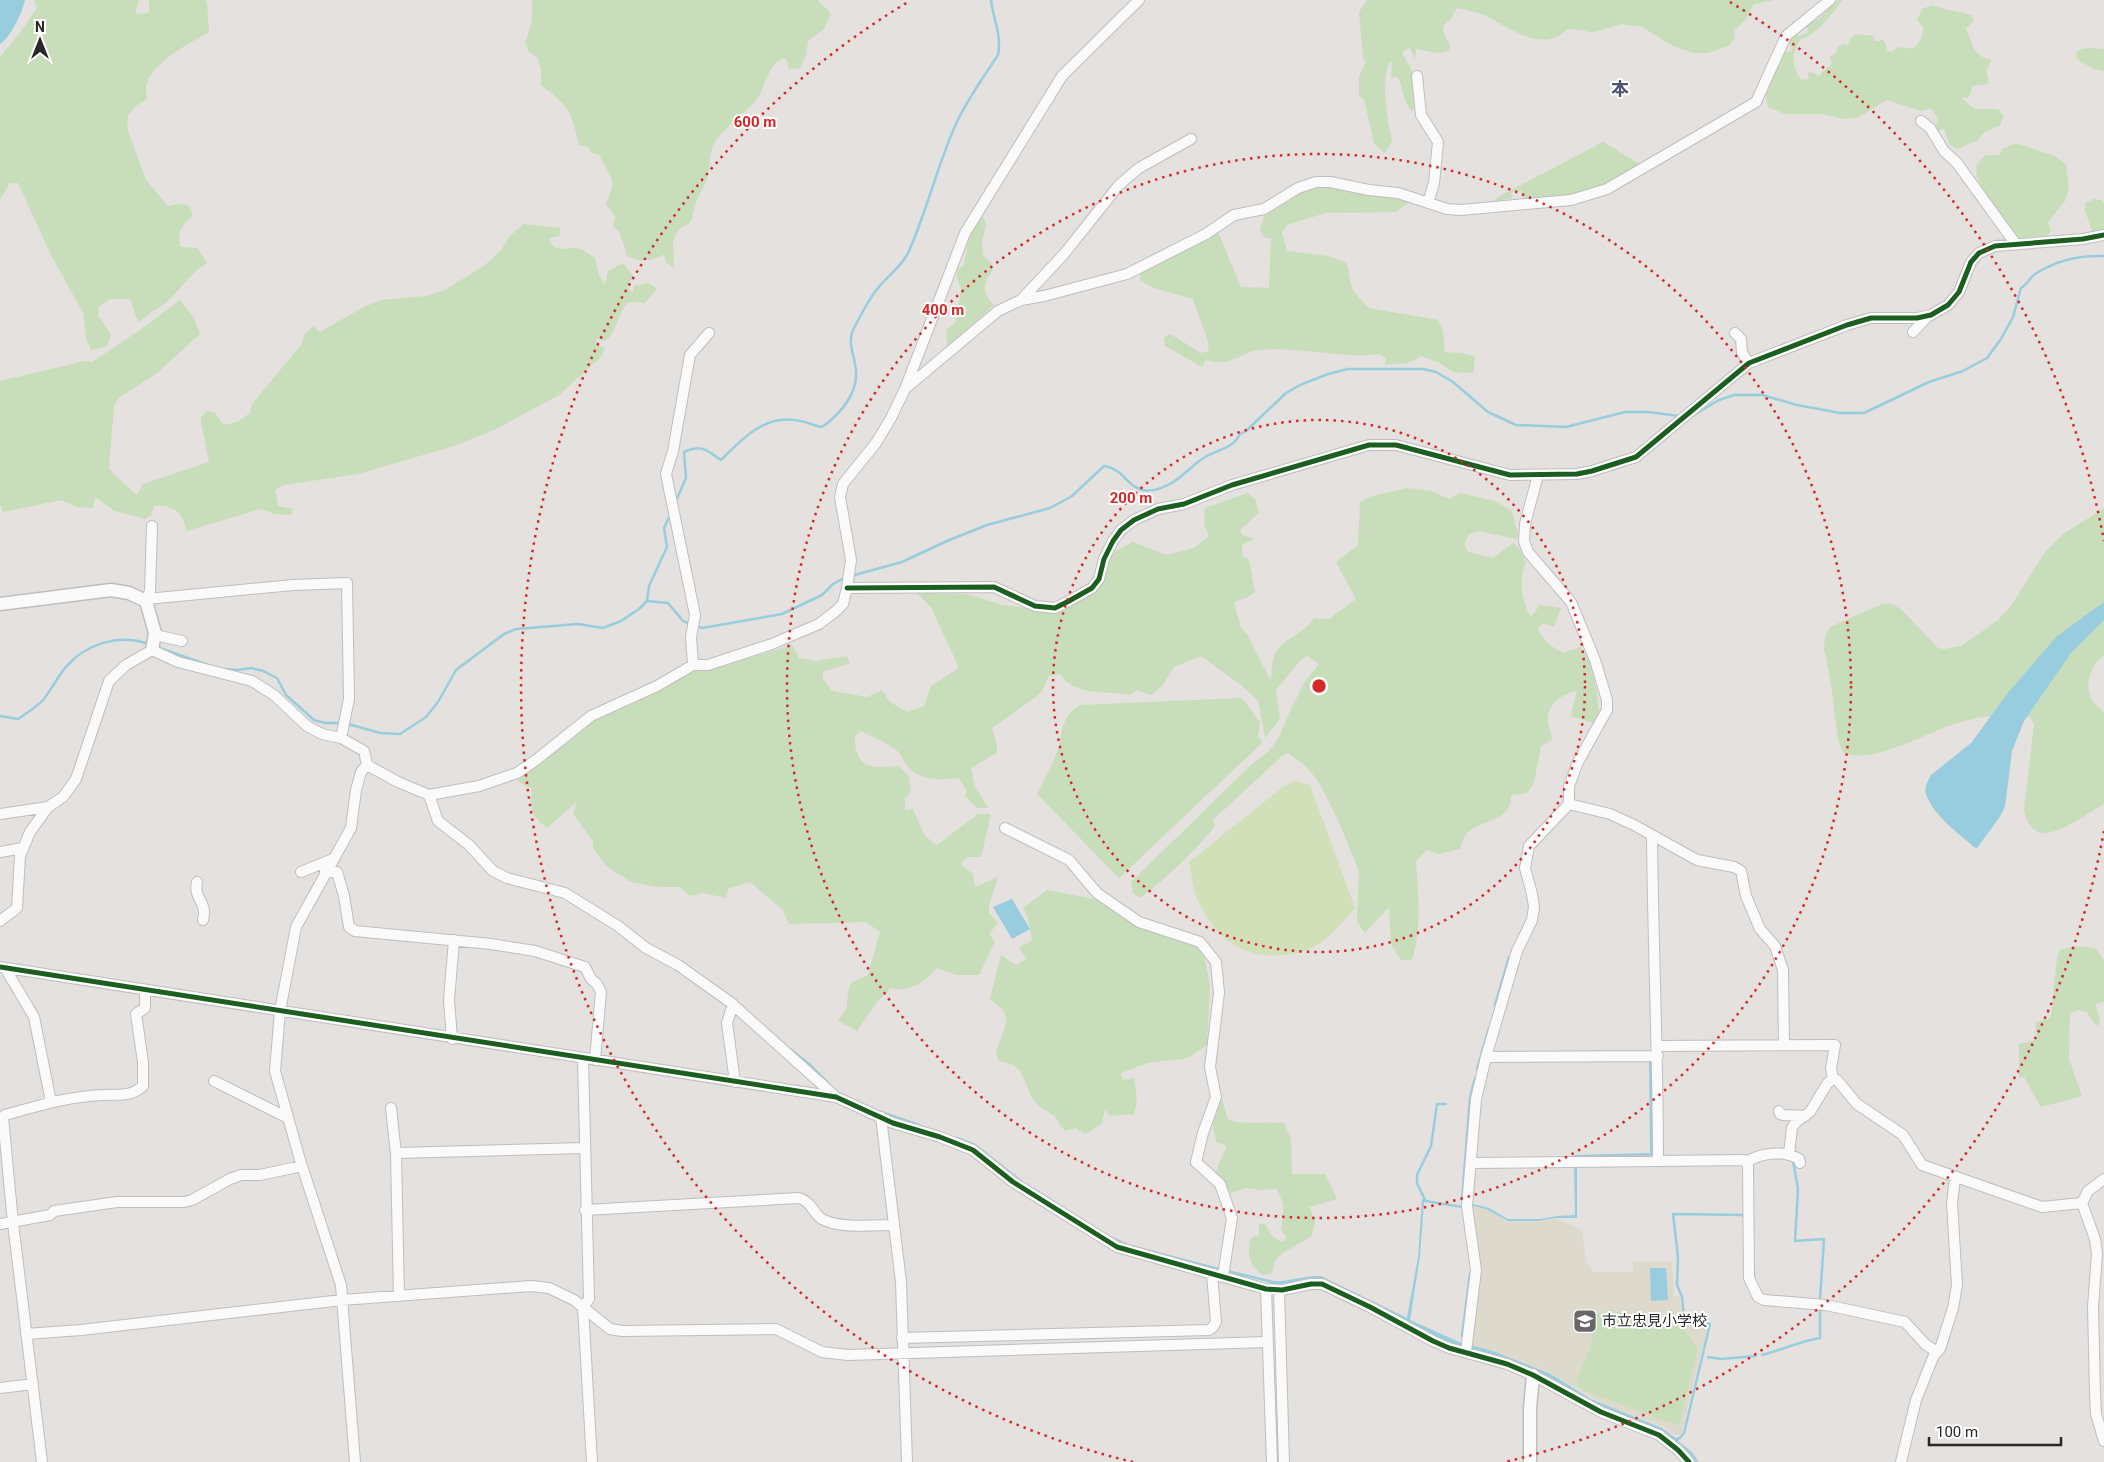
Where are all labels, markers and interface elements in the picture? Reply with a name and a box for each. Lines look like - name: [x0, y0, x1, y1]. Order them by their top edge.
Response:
- north arrow: [15, 15, 65, 65]
- text: N: [35, 19, 45, 35]
- district label: 本: [1611, 78, 1629, 99]
- text: 600 m: [734, 113, 776, 131]
- text: 400 m: [922, 301, 964, 319]
- text: 200 m: [1110, 489, 1152, 507]
- centre of rings: [1310, 677, 1328, 695]
- school or university icon: 市立忠見小学校: [1572, 1308, 1598, 1334]
- place label: 市立忠見小学校: [1602, 1312, 1707, 1330]
- scale bar: [1929, 1414, 2062, 1446]
- text: 100 m: [1936, 1423, 1978, 1441]

